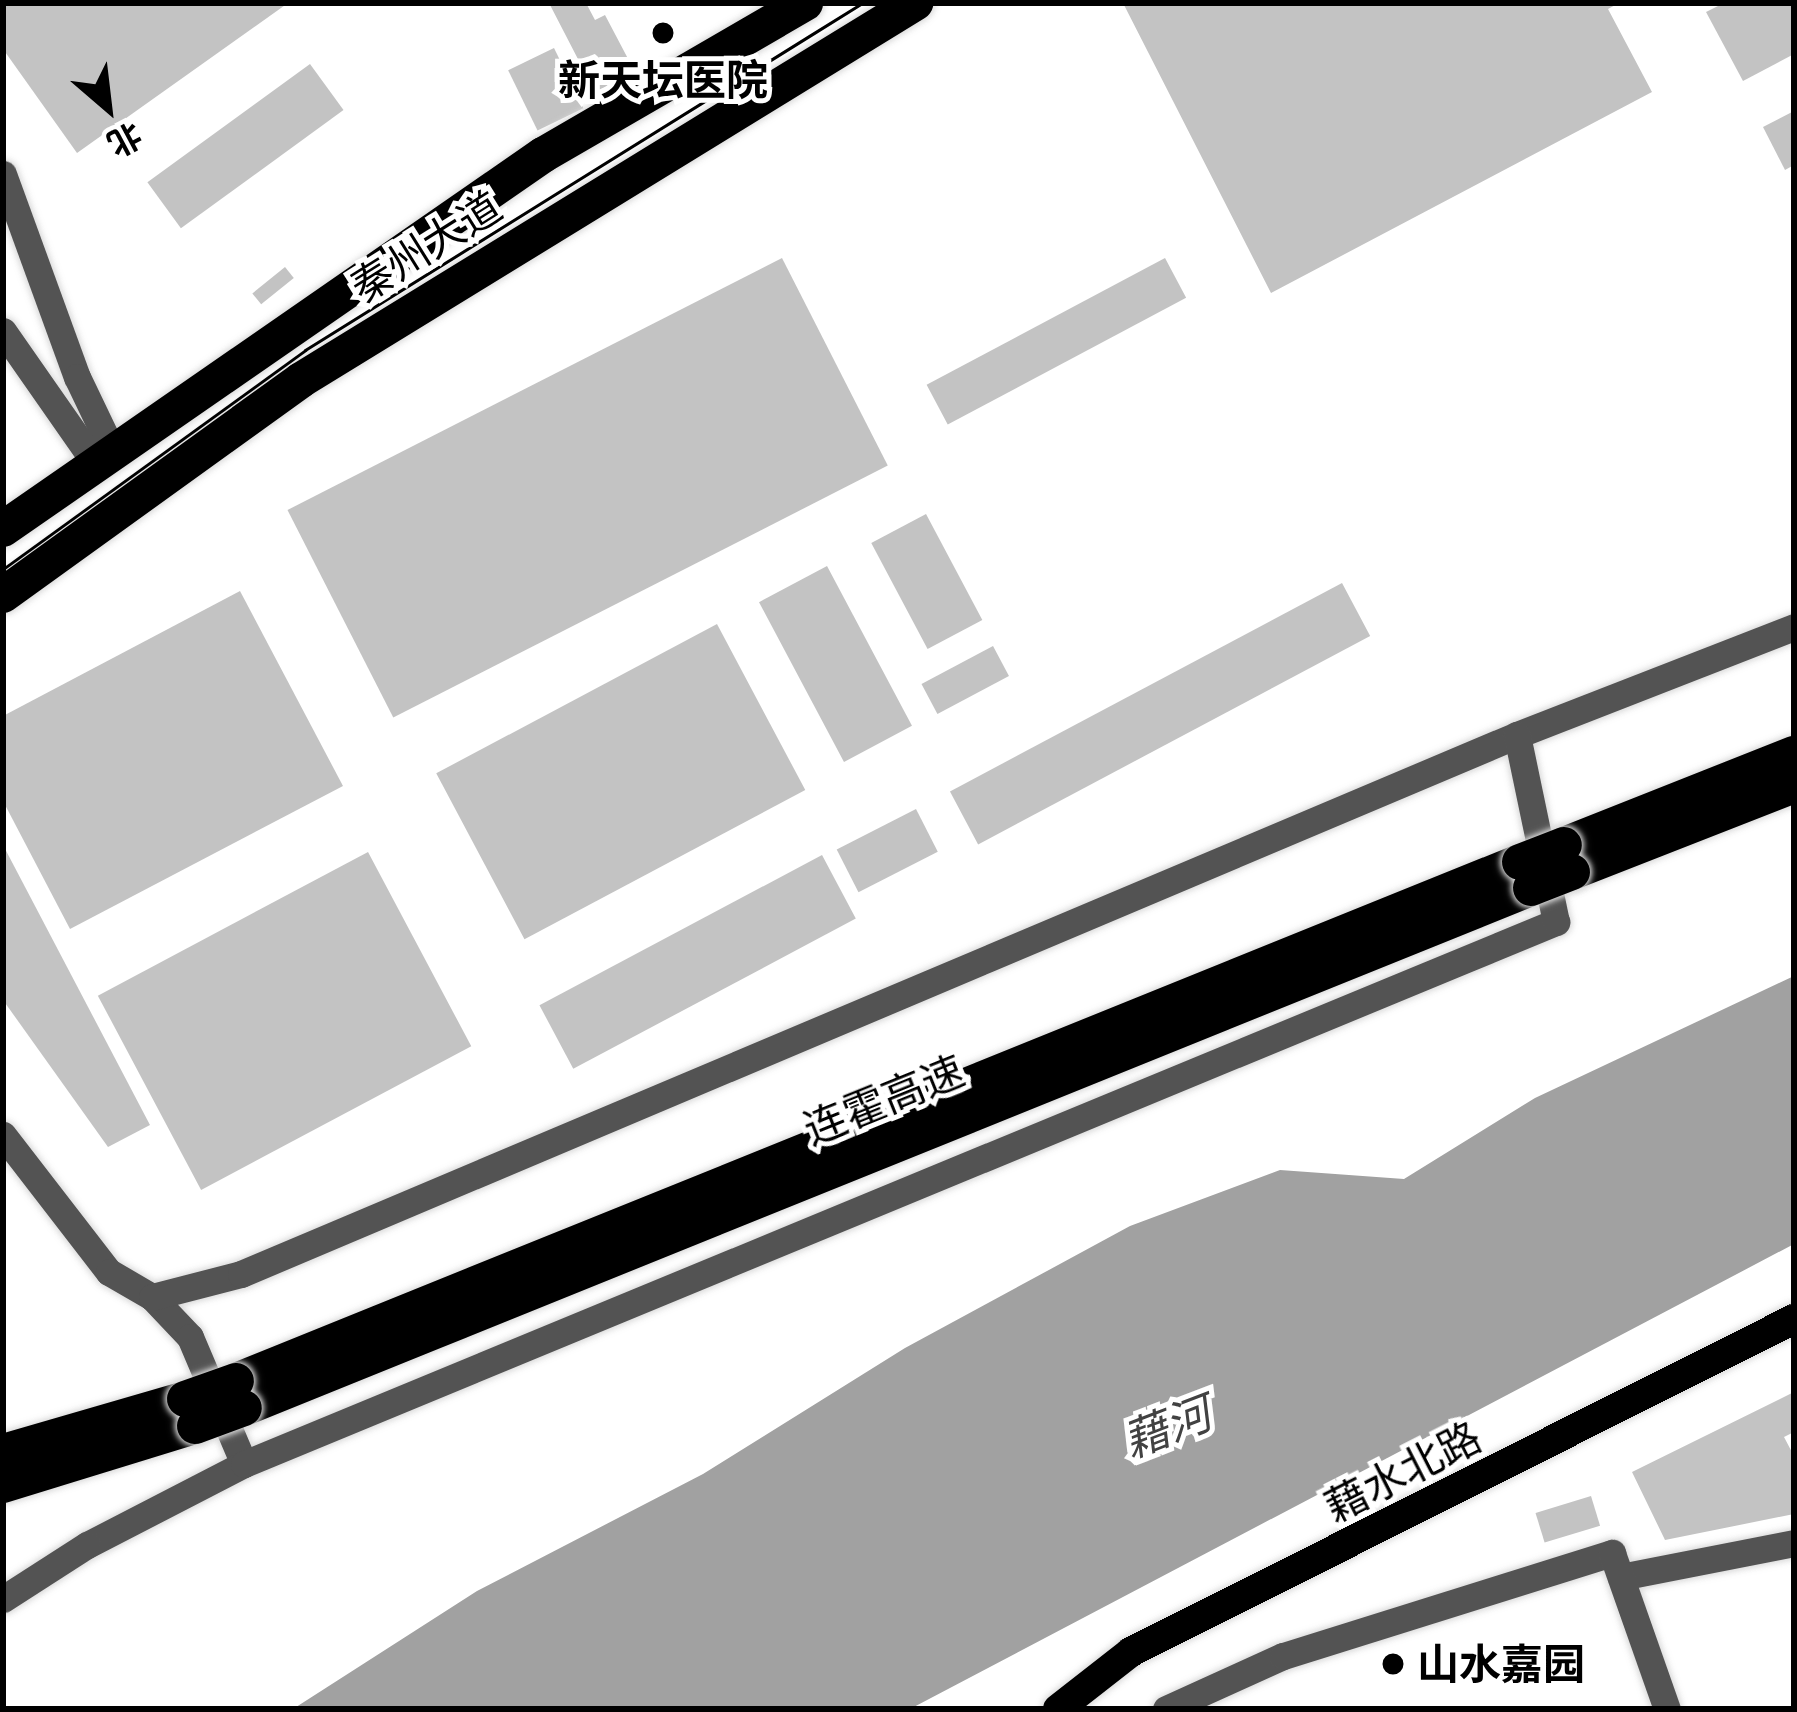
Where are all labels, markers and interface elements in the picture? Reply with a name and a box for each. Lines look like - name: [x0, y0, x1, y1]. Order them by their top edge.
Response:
- marker: 新天坛医院: [647, 17, 679, 49]
- north arrow: [48, 48, 168, 168]
- place label: 新天坛医院: [558, 55, 768, 105]
- text: 北: [101, 114, 149, 166]
- street label: 秦州大道: [341, 181, 511, 313]
- street label: 连霍高速: [797, 1045, 971, 1155]
- water label: 藉河: [1115, 1386, 1219, 1468]
- street label: 藉水北路: [1317, 1411, 1489, 1533]
- place label: 山水嘉园: [1417, 1639, 1585, 1689]
- marker: 山水嘉园: [1380, 1651, 1406, 1677]

